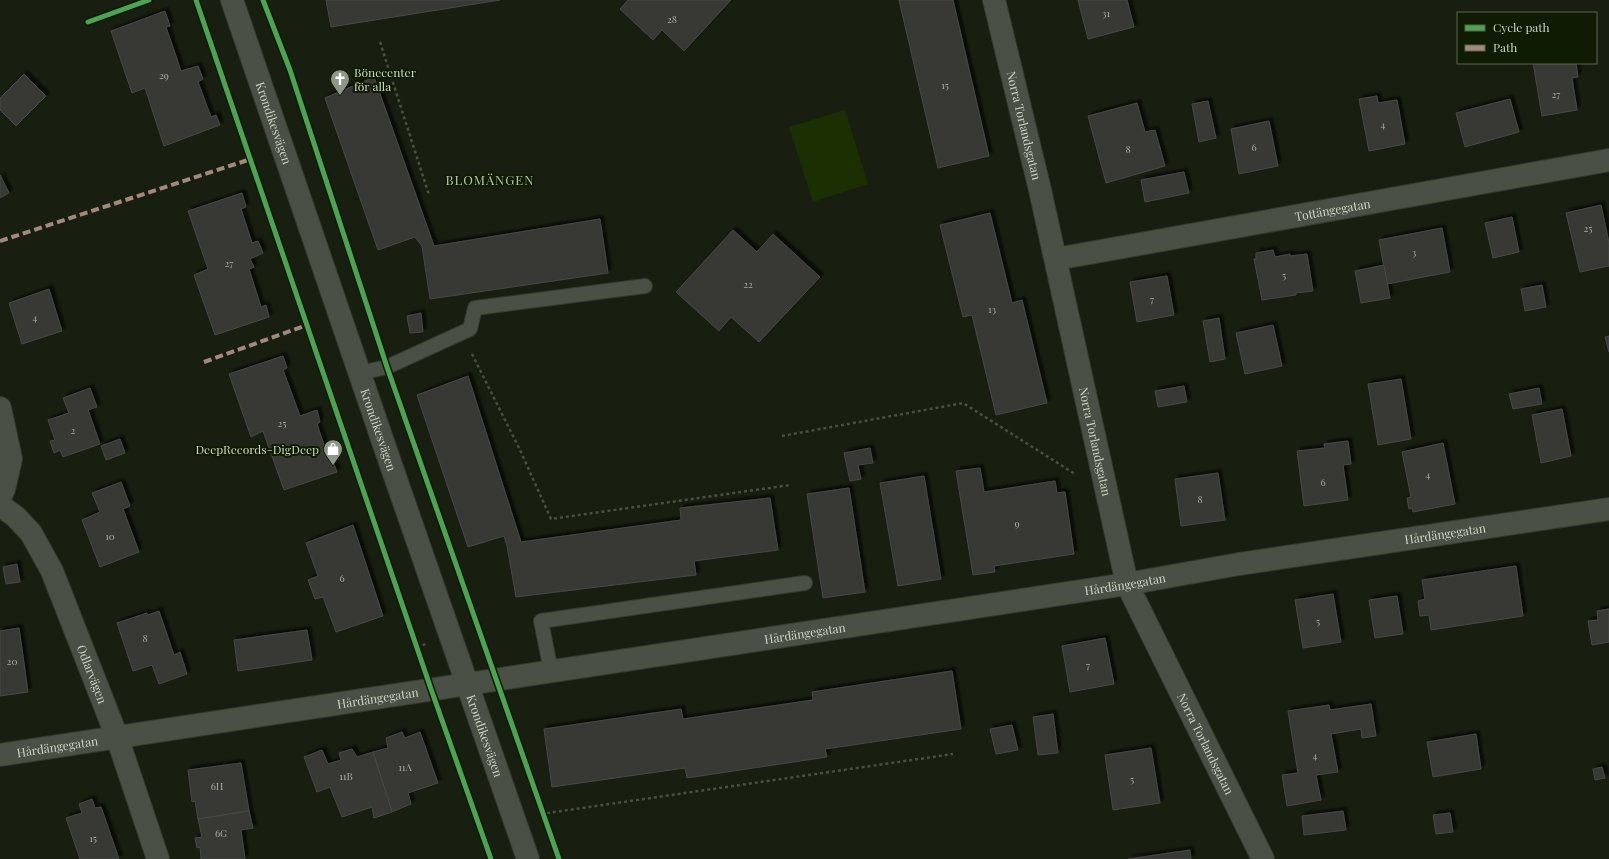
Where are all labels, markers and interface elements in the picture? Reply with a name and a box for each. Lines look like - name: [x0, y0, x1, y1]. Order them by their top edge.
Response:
- house number: 31: [1102, 6, 1110, 20]
- house number: 28: [667, 12, 677, 26]
- legend: [1457, 12, 1597, 64]
- text: Cycle path: [1493, 19, 1550, 35]
- text: Path: [1493, 39, 1517, 55]
- place label: Bönecenter för alla: [354, 64, 417, 94]
- house number: 29: [159, 68, 169, 82]
- church icon: Bönecenter för alla: [329, 68, 351, 96]
- street label: Norra Torlandsgatan: [1003, 69, 1045, 181]
- house number: 15: [941, 78, 949, 92]
- street label: Krondikesvägen: [253, 80, 296, 166]
- house number: 27: [1552, 87, 1560, 101]
- house number: 4: [1381, 117, 1386, 131]
- house number: 6: [1251, 140, 1257, 154]
- house number: 8: [1125, 142, 1131, 156]
- district label: BLOMÄNGEN: [446, 171, 534, 188]
- street label: Tottängegatan: [1294, 195, 1372, 224]
- house number: 25: [1584, 221, 1592, 235]
- house number: 3: [1412, 245, 1417, 259]
- house number: 27: [225, 256, 233, 270]
- house number: 5: [1282, 268, 1286, 282]
- house number: 22: [743, 277, 753, 291]
- house number: 7: [1150, 292, 1154, 306]
- house number: 13: [988, 302, 997, 316]
- house number: 4: [33, 310, 38, 324]
- street label: Norra Torlandsgatan: [1076, 385, 1115, 498]
- street label: Krondikesvägen: [357, 386, 400, 473]
- house number: 25: [278, 416, 286, 430]
- house number: 2: [71, 423, 76, 437]
- shop icon: DeepRecords-DigDeep: [322, 438, 344, 466]
- place label: DeepRecords-DigDeep: [195, 441, 319, 457]
- house number: 4: [1426, 467, 1431, 481]
- house number: 6: [1320, 475, 1326, 489]
- house number: 8: [1197, 492, 1203, 506]
- house number: 9: [1014, 516, 1020, 530]
- street label: Hårdängegatan: [1403, 519, 1487, 547]
- house number: 10: [105, 529, 115, 543]
- street label: Hårdängegatan: [1083, 569, 1167, 598]
- house number: 6: [339, 571, 345, 585]
- house number: 5: [1316, 614, 1320, 628]
- street label: Hårdängegatan: [763, 619, 847, 647]
- house number: 8: [142, 631, 148, 645]
- street label: Odlarvägen: [74, 642, 111, 706]
- house number: 20: [7, 654, 17, 668]
- house number: 7: [1086, 658, 1090, 672]
- street label: Hårdängegatan: [336, 684, 419, 712]
- street label: Norra Torlandsgatan: [1174, 690, 1238, 797]
- street label: Krondikesvägen: [463, 692, 507, 779]
- street label: Hårdängegatan: [16, 732, 99, 760]
- house number: 4: [1313, 748, 1318, 762]
- house number: 11A: [398, 760, 413, 774]
- house number: 11B: [339, 769, 353, 783]
- house number: 5: [1130, 772, 1134, 786]
- house number: 6H: [211, 779, 224, 793]
- house number: 6G: [215, 826, 227, 840]
- house number: 15: [89, 831, 97, 845]

